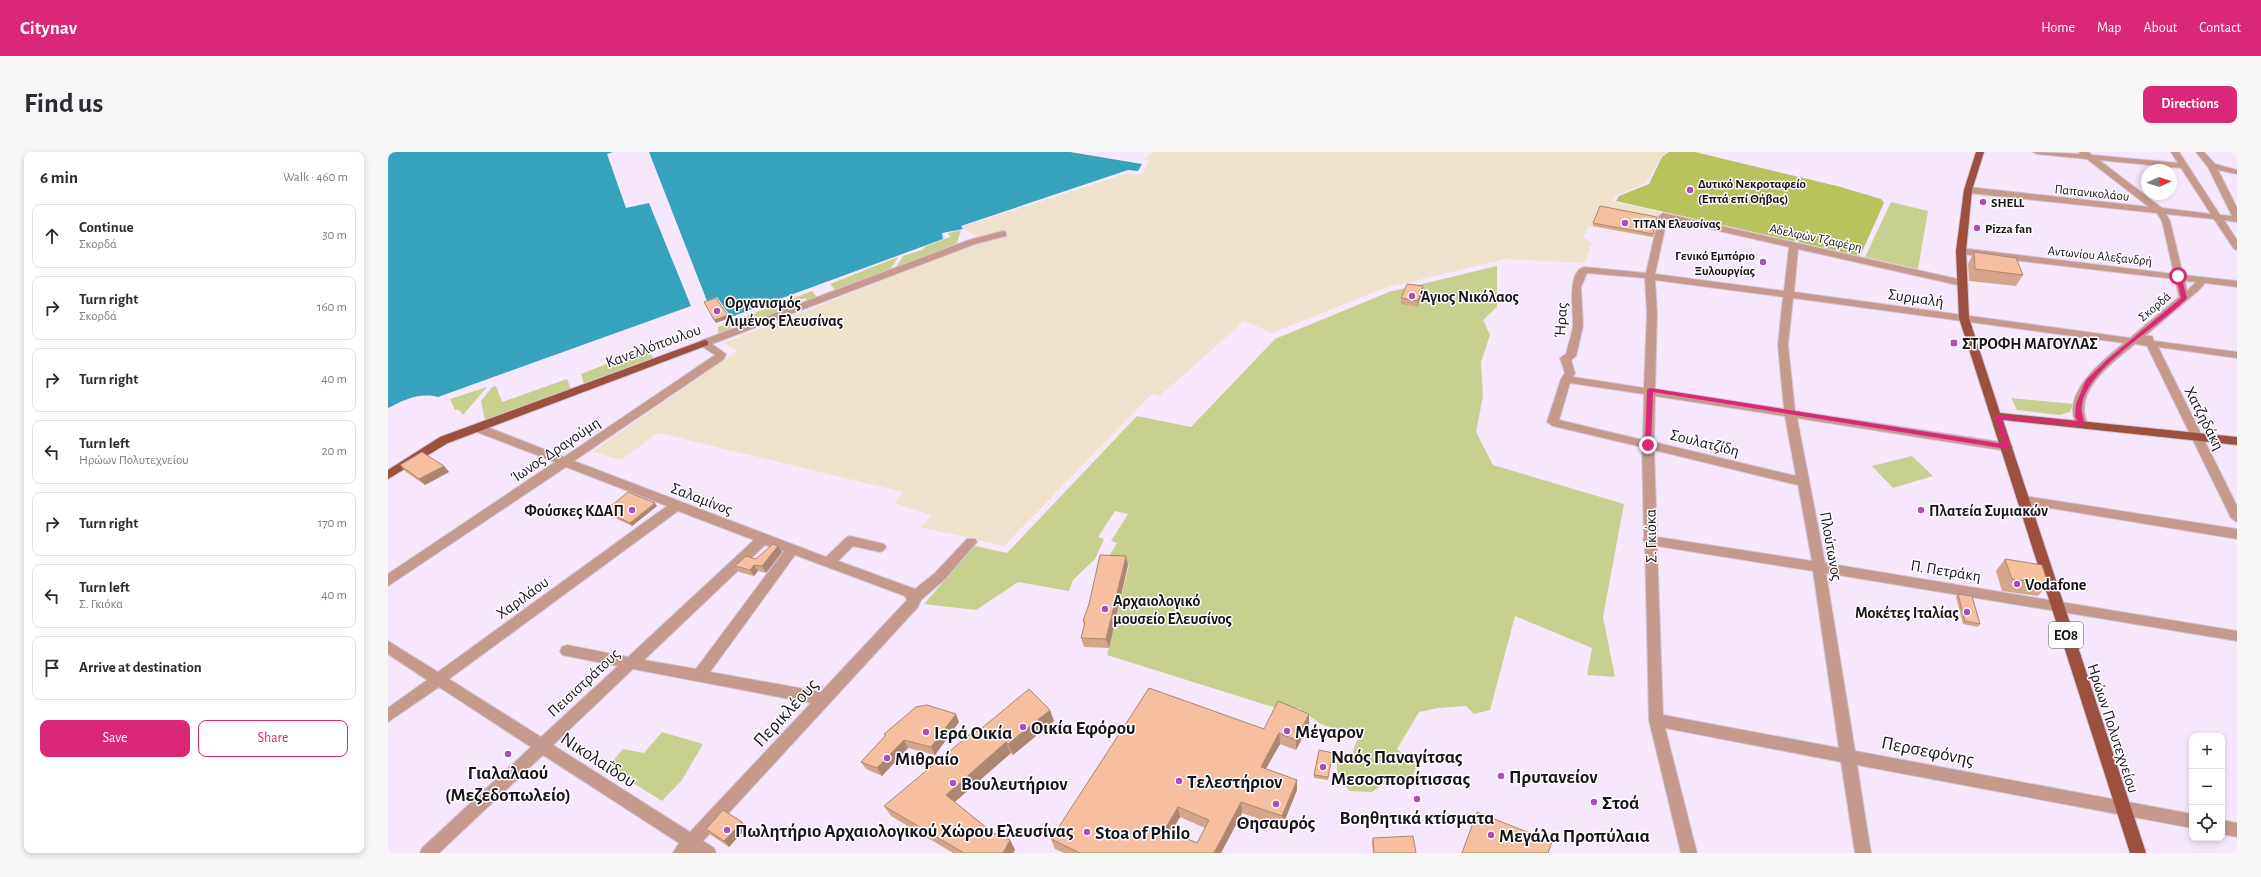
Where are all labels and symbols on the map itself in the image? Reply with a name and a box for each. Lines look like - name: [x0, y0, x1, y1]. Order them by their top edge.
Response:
- north arrow: [2141, 164, 2177, 200]
- place label: Δυτικό Νεκροταφείο (Επτά επί Θήβας): [1698, 178, 1806, 206]
- street label: Παπανικολάου: [2054, 183, 2130, 204]
- marker: Δυτικό Νεκροταφείο (Επτά επί Θήβας): [1685, 185, 1695, 195]
- marker: SHELL: [1978, 197, 1988, 207]
- place label: SHELL: [1991, 197, 2025, 210]
- marker: TITAN Ελευσίνας: [1620, 218, 1630, 228]
- place label: TITAN Ελευσίνας: [1633, 218, 1721, 231]
- street label: Αδελφών Τζαφέρη: [1768, 222, 1863, 255]
- marker: Pizza fan: [1972, 223, 1982, 233]
- place label: Pizza fan: [1985, 223, 2032, 236]
- street label: Αντωνίου Αλεξανδρή: [2047, 245, 2153, 268]
- place label: Γενικό Εμπόριο Ξυλουργίας: [1675, 250, 1755, 278]
- marker: Γενικό Εμπόριο Ξυλουργίας: [1758, 257, 1768, 267]
- route start: [2169, 267, 2187, 285]
- street label: Συρμαλή: [1887, 286, 1945, 310]
- place label: Άγιος Νικόλαος: [1420, 289, 1519, 306]
- street label: Σκορδά: [2136, 290, 2174, 324]
- marker: Άγιος Νικόλαος: [1407, 291, 1417, 301]
- place label: Οργανισμός Λιμένος Ελευσίνας: [725, 295, 843, 330]
- street label: Ήρας: [1552, 302, 1571, 338]
- marker: Οργανισμός Λιμένος Ελευσίνας: [712, 306, 722, 316]
- street label: Κανελλόπουλου: [604, 321, 703, 371]
- place label: ΣΤΡΟΦΗ ΜΑΓΟΥΛΑΣ: [1962, 336, 2098, 352]
- marker: ΣΤΡΟΦΗ ΜΑΓΟΥΛΑΣ: [1949, 338, 1959, 348]
- street label: Χατζηδάκη: [2181, 384, 2227, 453]
- street label: Ίωνος Δραγούμη: [508, 414, 604, 486]
- street label: Σουλατζίδη: [1669, 427, 1741, 459]
- route end: [1639, 436, 1657, 454]
- street label: Σαλαμίνος: [668, 480, 735, 519]
- place label: Φούσκες ΚΔΑΠ: [524, 503, 624, 520]
- place label: Πλατεία Συμιακών: [1929, 503, 2048, 519]
- marker: Φούσκες ΚΔΑΠ: [627, 505, 637, 515]
- marker: Πλατεία Συμιακών: [1916, 505, 1926, 515]
- street label: Σ. Γκιόκα: [1643, 509, 1659, 563]
- street label: Πλούτωνος: [1816, 510, 1845, 582]
- street label: Π. Πετράκη: [1910, 558, 1982, 584]
- street label: Χαριλάου: [493, 574, 552, 622]
- place label: Vodafone: [2025, 577, 2087, 593]
- marker: Vodafone: [2012, 579, 2022, 589]
- place label: Αρχαιολογικό μουσείο Ελευσίνος: [1113, 593, 1232, 628]
- marker: Αρχαιολογικό μουσείο Ελευσίνος: [1100, 604, 1110, 614]
- place label: Μοκέτες Ιταλίας: [1855, 605, 1959, 622]
- marker: Μοκέτες Ιταλίας: [1962, 607, 1972, 617]
- road number: ΕΟ8: [2049, 622, 2083, 648]
- street label: Πεισιστράτους: [545, 646, 623, 721]
- street label: Ηρώων Πολυτεχνείου: [2085, 662, 2142, 795]
- street label: Περικλέους: [750, 675, 822, 751]
- place label: Οικία Εφόρου: [1031, 719, 1135, 738]
- marker: Οικία Εφόρου: [1018, 722, 1028, 732]
- place label: Μέγαρον: [1295, 723, 1364, 742]
- place label: Ιερά Οικία: [934, 724, 1012, 743]
- marker: Μέγαρον: [1282, 726, 1292, 736]
- marker: Ιερά Οικία: [921, 727, 931, 737]
- street label: Νικολαΐδου: [557, 729, 639, 792]
- street label: Περσεφόνης: [1880, 733, 1976, 770]
- place label: Ναός Παναγίτσας Μεσοσπορίτισσας: [1331, 748, 1471, 789]
- marker: Γιαλαλαού (Μεζεδοπωλείο): [503, 749, 513, 759]
- place label: Μιθραίο: [895, 750, 959, 769]
- marker: Μιθραίο: [882, 753, 892, 763]
- marker: Ναός Παναγίτσας Μεσοσπορίτισσας: [1318, 762, 1328, 772]
- place label: Γιαλαλαού (Μεζεδοπωλείο): [445, 764, 571, 805]
- place label: Πρυτανείον: [1509, 768, 1598, 787]
- marker: Πρυτανείον: [1496, 771, 1506, 781]
- place label: Τελεστήριον: [1187, 773, 1282, 792]
- place label: Βουλευτήριον: [961, 775, 1067, 794]
- marker: Τελεστήριον: [1174, 776, 1184, 786]
- marker: Βουλευτήριον: [948, 778, 958, 788]
- marker: Βοηθητικά κτίσματα: [1412, 794, 1422, 804]
- place label: Στοά: [1602, 794, 1639, 813]
- marker: Στοά: [1589, 797, 1599, 807]
- marker: Θησαυρός: [1271, 799, 1281, 809]
- place label: Βοηθητικά κτίσματα: [1340, 809, 1494, 828]
- place label: Θησαυρός: [1237, 814, 1316, 833]
- place label: Πωλητήριο Αρχαιολογικού Χώρου Ελευσίνας: [735, 822, 1074, 841]
- place label: Stoa of Philo: [1095, 824, 1190, 843]
- marker: Πωλητήριο Αρχαιολογικού Χώρου Ελευσίνας: [722, 825, 732, 835]
- marker: Stoa of Philo: [1082, 827, 1092, 837]
- place label: Μεγάλα Προπύλαια: [1499, 827, 1650, 846]
- marker: Μεγάλα Προπύλαια: [1486, 830, 1496, 840]

